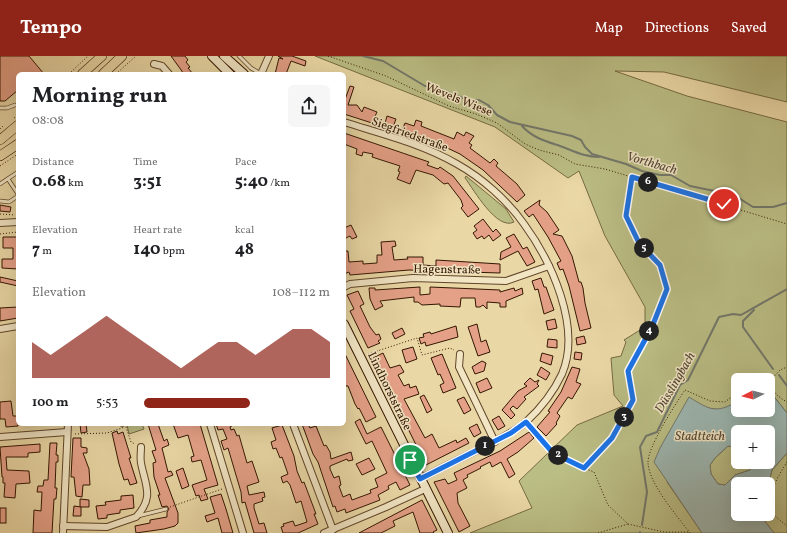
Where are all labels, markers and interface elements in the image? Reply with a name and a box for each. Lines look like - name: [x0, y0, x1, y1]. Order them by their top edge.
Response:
- text: Tempo: [20, 15, 82, 41]
- text: Map: [595, 19, 623, 38]
- text: Directions: [645, 19, 709, 38]
- text: Saved: [731, 19, 767, 38]
- street label: Wevels Wiese: [423, 79, 495, 121]
- text: Morning run: [32, 81, 167, 112]
- button: share: [288, 85, 330, 127]
- text: 08:08: [32, 112, 64, 130]
- street label: Siegfriedstraße: [369, 114, 450, 156]
- water label: Vorthbach: [624, 148, 679, 180]
- text: Distance: [32, 155, 74, 170]
- text: Time: [133, 155, 157, 170]
- text: Pace: [235, 155, 257, 170]
- text: 0.68: [32, 170, 66, 193]
- text: 3:51: [133, 170, 162, 193]
- text: 5:40: [235, 170, 268, 193]
- pin: 6: [638, 172, 658, 192]
- text: 6: [645, 174, 651, 189]
- text: km: [66, 176, 84, 191]
- text: /km: [268, 176, 290, 191]
- pin: [707, 187, 741, 221]
- icon: check: [713, 193, 735, 215]
- text: Elevation: [32, 223, 78, 238]
- text: Heart rate: [133, 223, 182, 238]
- text: kcal: [235, 223, 254, 238]
- text: 7: [32, 238, 40, 261]
- text: 140: [133, 238, 161, 261]
- text: 48: [235, 238, 254, 261]
- pin: 5: [634, 238, 654, 258]
- text: 5: [641, 240, 647, 255]
- text: m: [40, 244, 52, 259]
- text: bpm: [161, 244, 185, 259]
- street label: Hagenstraße: [413, 261, 481, 279]
- text: Elevation: [32, 284, 86, 302]
- text: 108–112 m: [272, 284, 330, 302]
- pin: 4: [639, 321, 659, 341]
- text: 4: [646, 323, 652, 338]
- water label: Düsslingbach: [651, 349, 701, 417]
- street label: Lindhorststraße: [363, 350, 415, 434]
- north arrow: [731, 373, 775, 417]
- map controls: [731, 373, 775, 521]
- text: 100 m: [32, 394, 69, 412]
- text: 5:53: [96, 394, 118, 412]
- pin: 3: [614, 407, 634, 427]
- text: 3: [621, 409, 627, 424]
- button: +: [731, 425, 775, 469]
- water label: Stadtteich: [675, 428, 726, 446]
- pin: 1: [475, 436, 495, 456]
- text: 1: [483, 438, 487, 453]
- pin: [393, 443, 427, 477]
- pin: 2: [548, 445, 568, 465]
- text: 2: [555, 447, 561, 462]
- icon: arrive: [399, 449, 421, 471]
- button: −: [731, 477, 775, 521]

